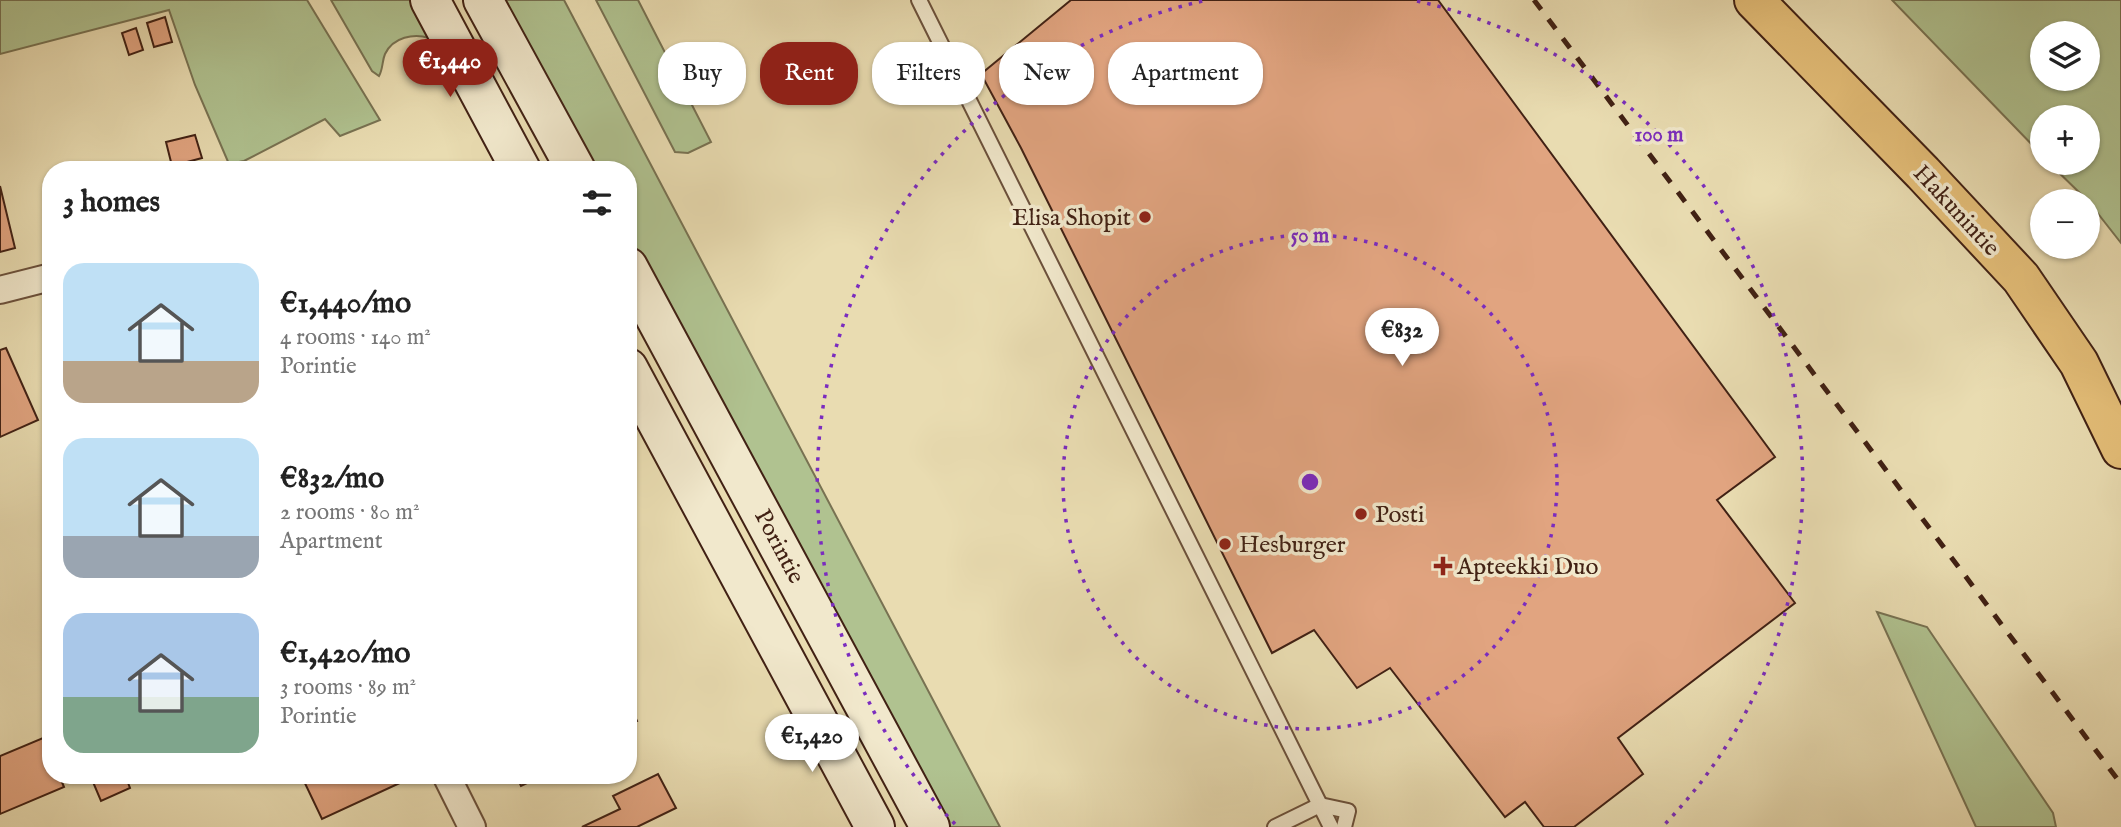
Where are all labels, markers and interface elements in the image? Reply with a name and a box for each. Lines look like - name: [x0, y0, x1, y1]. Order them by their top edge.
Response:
- map controls: [2030, 21, 2100, 259]
- button: layers: [2030, 21, 2100, 91]
- pin: €1,440: [393, 40, 507, 99]
- chip: Buy: [658, 42, 746, 105]
- chip: Rent: [760, 42, 858, 105]
- chip: Filters: [872, 42, 985, 105]
- chip: New: [999, 42, 1094, 105]
- chip: Apartment: [1108, 42, 1263, 105]
- text: €1,440: [419, 47, 481, 76]
- button: +: [2030, 105, 2100, 175]
- text: 100 m: [1634, 122, 1684, 149]
- street label: Hakunintie: [1906, 159, 2006, 263]
- text: 3 homes: [63, 184, 160, 222]
- icon: filters: [578, 184, 616, 222]
- button: −: [2030, 189, 2100, 259]
- place label: Elisa Shopit: [1012, 203, 1131, 234]
- marker: Elisa Shopit: [1137, 209, 1153, 225]
- text: 50 m: [1291, 223, 1330, 250]
- text: €1,440/mo: [280, 285, 411, 323]
- icon: home: [119, 291, 203, 375]
- pin: €832: [1361, 308, 1443, 368]
- text: €832: [1381, 316, 1423, 345]
- text: 4 rooms · 140 m²: [280, 323, 431, 352]
- text: Porintie: [280, 352, 356, 381]
- text: €832/mo: [280, 460, 384, 498]
- icon: home: [119, 466, 203, 550]
- centre of rings: [1298, 470, 1322, 494]
- text: 2 rooms · 80 m²: [280, 498, 420, 527]
- place label: Posti: [1375, 500, 1424, 531]
- street label: Porintie: [746, 504, 811, 589]
- marker: Posti: [1353, 506, 1369, 522]
- text: Apartment: [280, 527, 383, 556]
- place label: Hesburger: [1239, 530, 1346, 561]
- marker: Hesburger: [1217, 536, 1233, 552]
- place label: Apteekki Duo: [1456, 552, 1598, 583]
- marker: Apteekki Duo: [1435, 558, 1451, 574]
- text: €1,420/mo: [280, 635, 410, 673]
- icon: home: [119, 641, 203, 725]
- text: 3 rooms · 89 m²: [280, 673, 416, 702]
- text: Porintie: [280, 702, 356, 731]
- pin: €1,420: [755, 714, 869, 774]
- text: €1,420: [781, 722, 843, 751]

